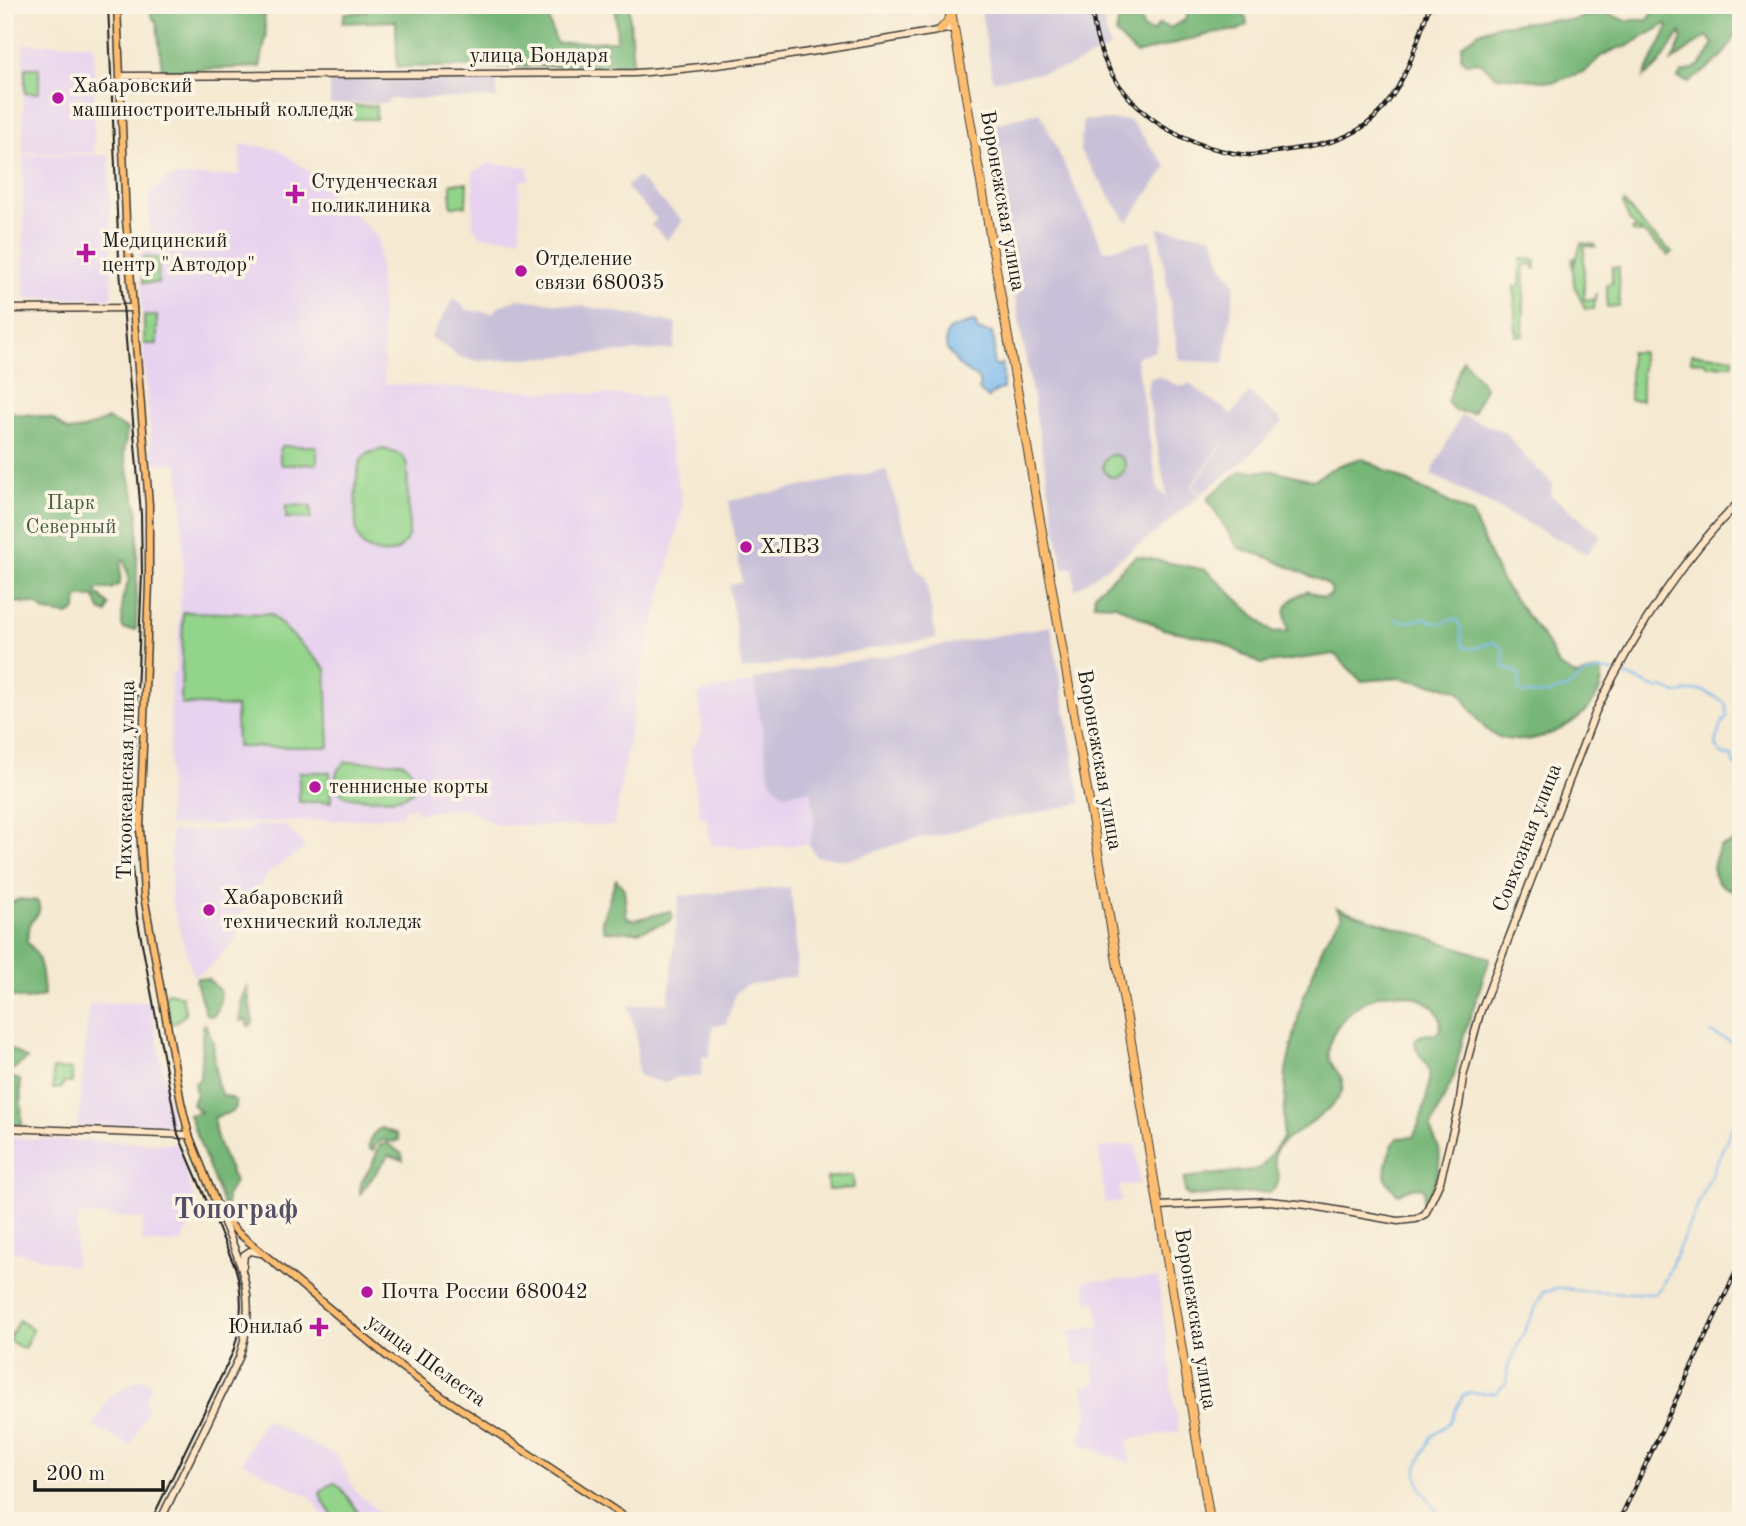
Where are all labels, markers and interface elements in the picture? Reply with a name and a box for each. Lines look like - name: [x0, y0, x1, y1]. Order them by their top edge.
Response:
- street label: улица Бондаря: [470, 46, 609, 67]
- place label: Хабаровский машиностроительный колледж: [72, 76, 354, 121]
- marker: Хабаровский машиностроительный колледж: [50, 90, 66, 106]
- street label: Воронежская улица: [976, 109, 1028, 293]
- place label: Студенческая поликлиника: [311, 172, 438, 217]
- marker: Студенческая поликлиника: [285, 184, 305, 204]
- place label: Медицинский центр "Автодор": [102, 231, 255, 276]
- marker: Медицинский центр "Автодор": [76, 243, 96, 263]
- place label: Отделение связи 680035: [535, 249, 665, 294]
- marker: Отделение связи 680035: [513, 263, 529, 279]
- park label: Парк Северный: [25, 493, 117, 538]
- place label: ХЛВЗ: [760, 537, 820, 558]
- marker: ХЛВЗ: [738, 539, 754, 555]
- street label: Воронежская улица: [1073, 668, 1125, 852]
- street label: Тихоокеанская улица: [115, 680, 139, 880]
- street label: Совхозная улица: [1490, 761, 1566, 915]
- place label: теннисные корты: [329, 777, 489, 798]
- marker: теннисные корты: [307, 779, 323, 795]
- place label: Хабаровский технический колледж: [223, 888, 422, 933]
- marker: Хабаровский технический колледж: [201, 902, 217, 918]
- district label: Топограф: [174, 1197, 298, 1225]
- street label: Воронежская улица: [1170, 1227, 1220, 1411]
- place label: Почта России 680042: [381, 1282, 588, 1303]
- marker: Почта России 680042: [359, 1284, 375, 1300]
- street label: улица Шелеста: [362, 1311, 490, 1411]
- place label: Юнилаб: [228, 1317, 303, 1338]
- marker: Юнилаб: [309, 1317, 329, 1337]
- scale bar: [35, 1449, 163, 1493]
- text: 200 m: [46, 1464, 105, 1485]

